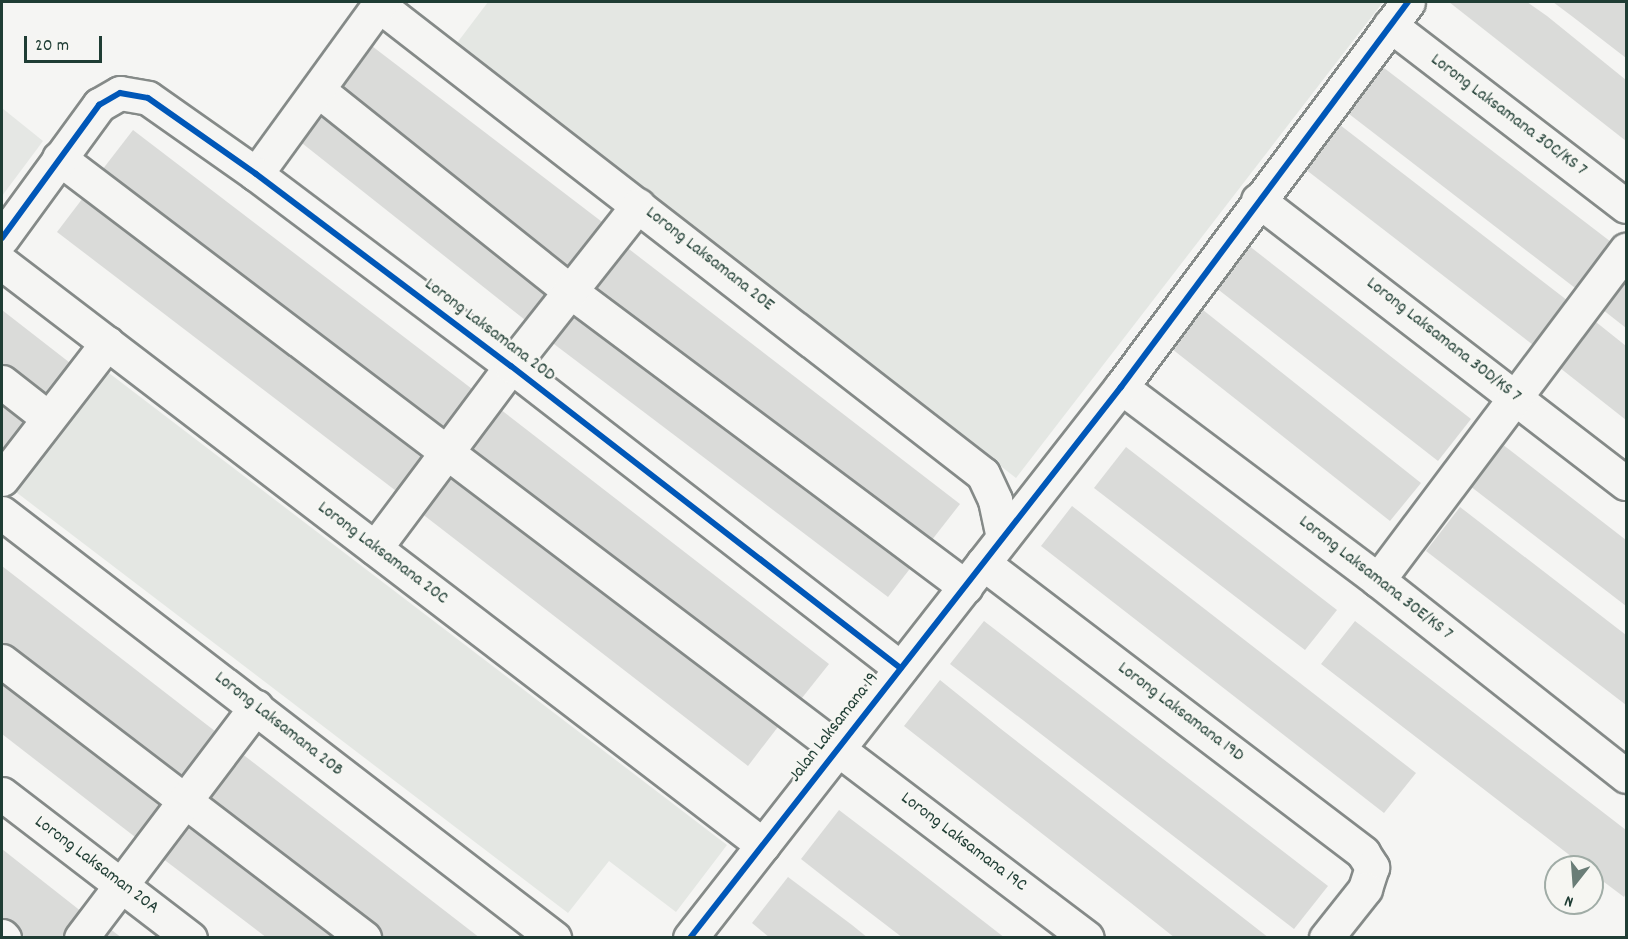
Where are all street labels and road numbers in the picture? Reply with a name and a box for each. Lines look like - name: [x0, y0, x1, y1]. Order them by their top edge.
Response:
- street label: Lorong Laksamana 30C/KS 7: [1425, 50, 1591, 182]
- street label: Lorong Laksamana 20E: [640, 203, 778, 317]
- street label: Lorong Laksamana 30D/KS 7: [1361, 274, 1525, 408]
- street label: Lorong Laksamana 20D: [419, 275, 559, 387]
- street label: Lorong Laksamana 20C: [312, 498, 452, 610]
- street label: Lorong Laksamana 30E/KS 7: [1294, 512, 1456, 646]
- street label: Lorong Laksamana 19D: [1113, 658, 1247, 768]
- street label: Lorong Laksamana 20B: [209, 668, 347, 782]
- street label: Jalan Laksamana 19: [785, 669, 885, 787]
- street label: Lorong Laksamana 19C: [896, 789, 1030, 897]
- street label: Lorong Laksaman 20A: [29, 812, 163, 920]

